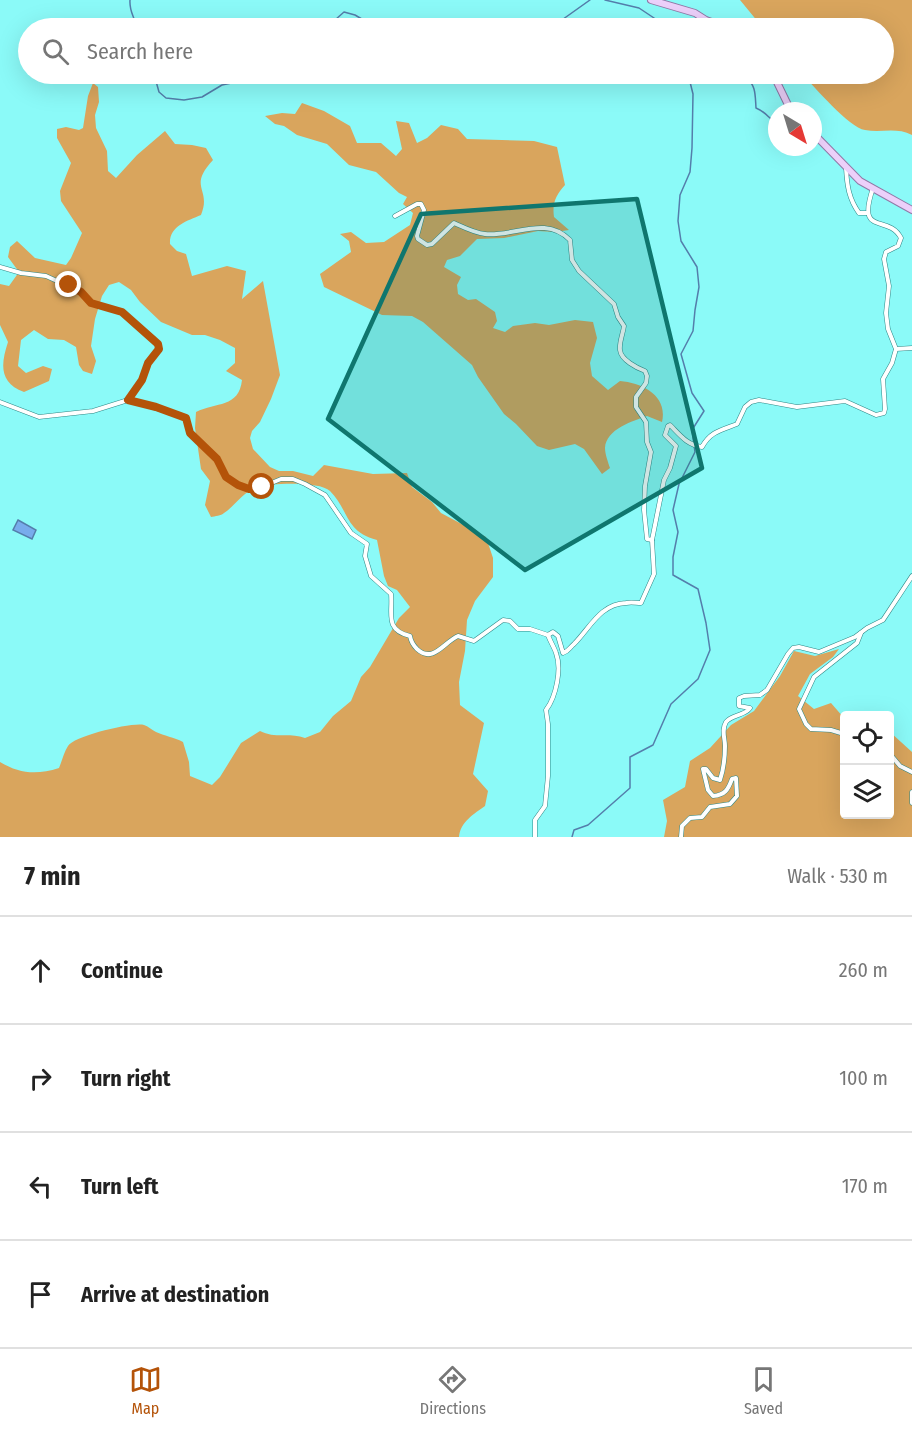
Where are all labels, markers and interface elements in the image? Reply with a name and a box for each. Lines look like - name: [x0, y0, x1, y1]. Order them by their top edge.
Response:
- search box: [18, 18, 894, 84]
- icon: search: [39, 35, 72, 68]
- text: Search here: [87, 38, 193, 65]
- north arrow: [768, 102, 822, 156]
- route end: [55, 271, 81, 297]
- route start: [248, 473, 274, 499]
- map controls: [840, 711, 894, 819]
- button: locate: [840, 711, 894, 765]
- button: layers: [840, 765, 894, 819]
- text: 7 min: [24, 861, 81, 892]
- text: Walk · 530 m: [787, 864, 888, 888]
- icon: ahead: [24, 954, 57, 987]
- text: Continue: [81, 957, 163, 984]
- text: 260 m: [839, 958, 888, 982]
- icon: right: [24, 1062, 57, 1095]
- text: Turn right: [81, 1065, 170, 1092]
- text: 100 m: [839, 1066, 888, 1090]
- icon: left: [24, 1170, 57, 1203]
- text: Turn left: [81, 1173, 159, 1200]
- text: 170 m: [842, 1174, 888, 1198]
- icon: arrive: [24, 1278, 57, 1311]
- text: Arrive at destination: [81, 1281, 269, 1308]
- tab: Map: [129, 1363, 162, 1418]
- tab: Directions: [420, 1363, 486, 1418]
- tab: Saved: [744, 1363, 783, 1418]

